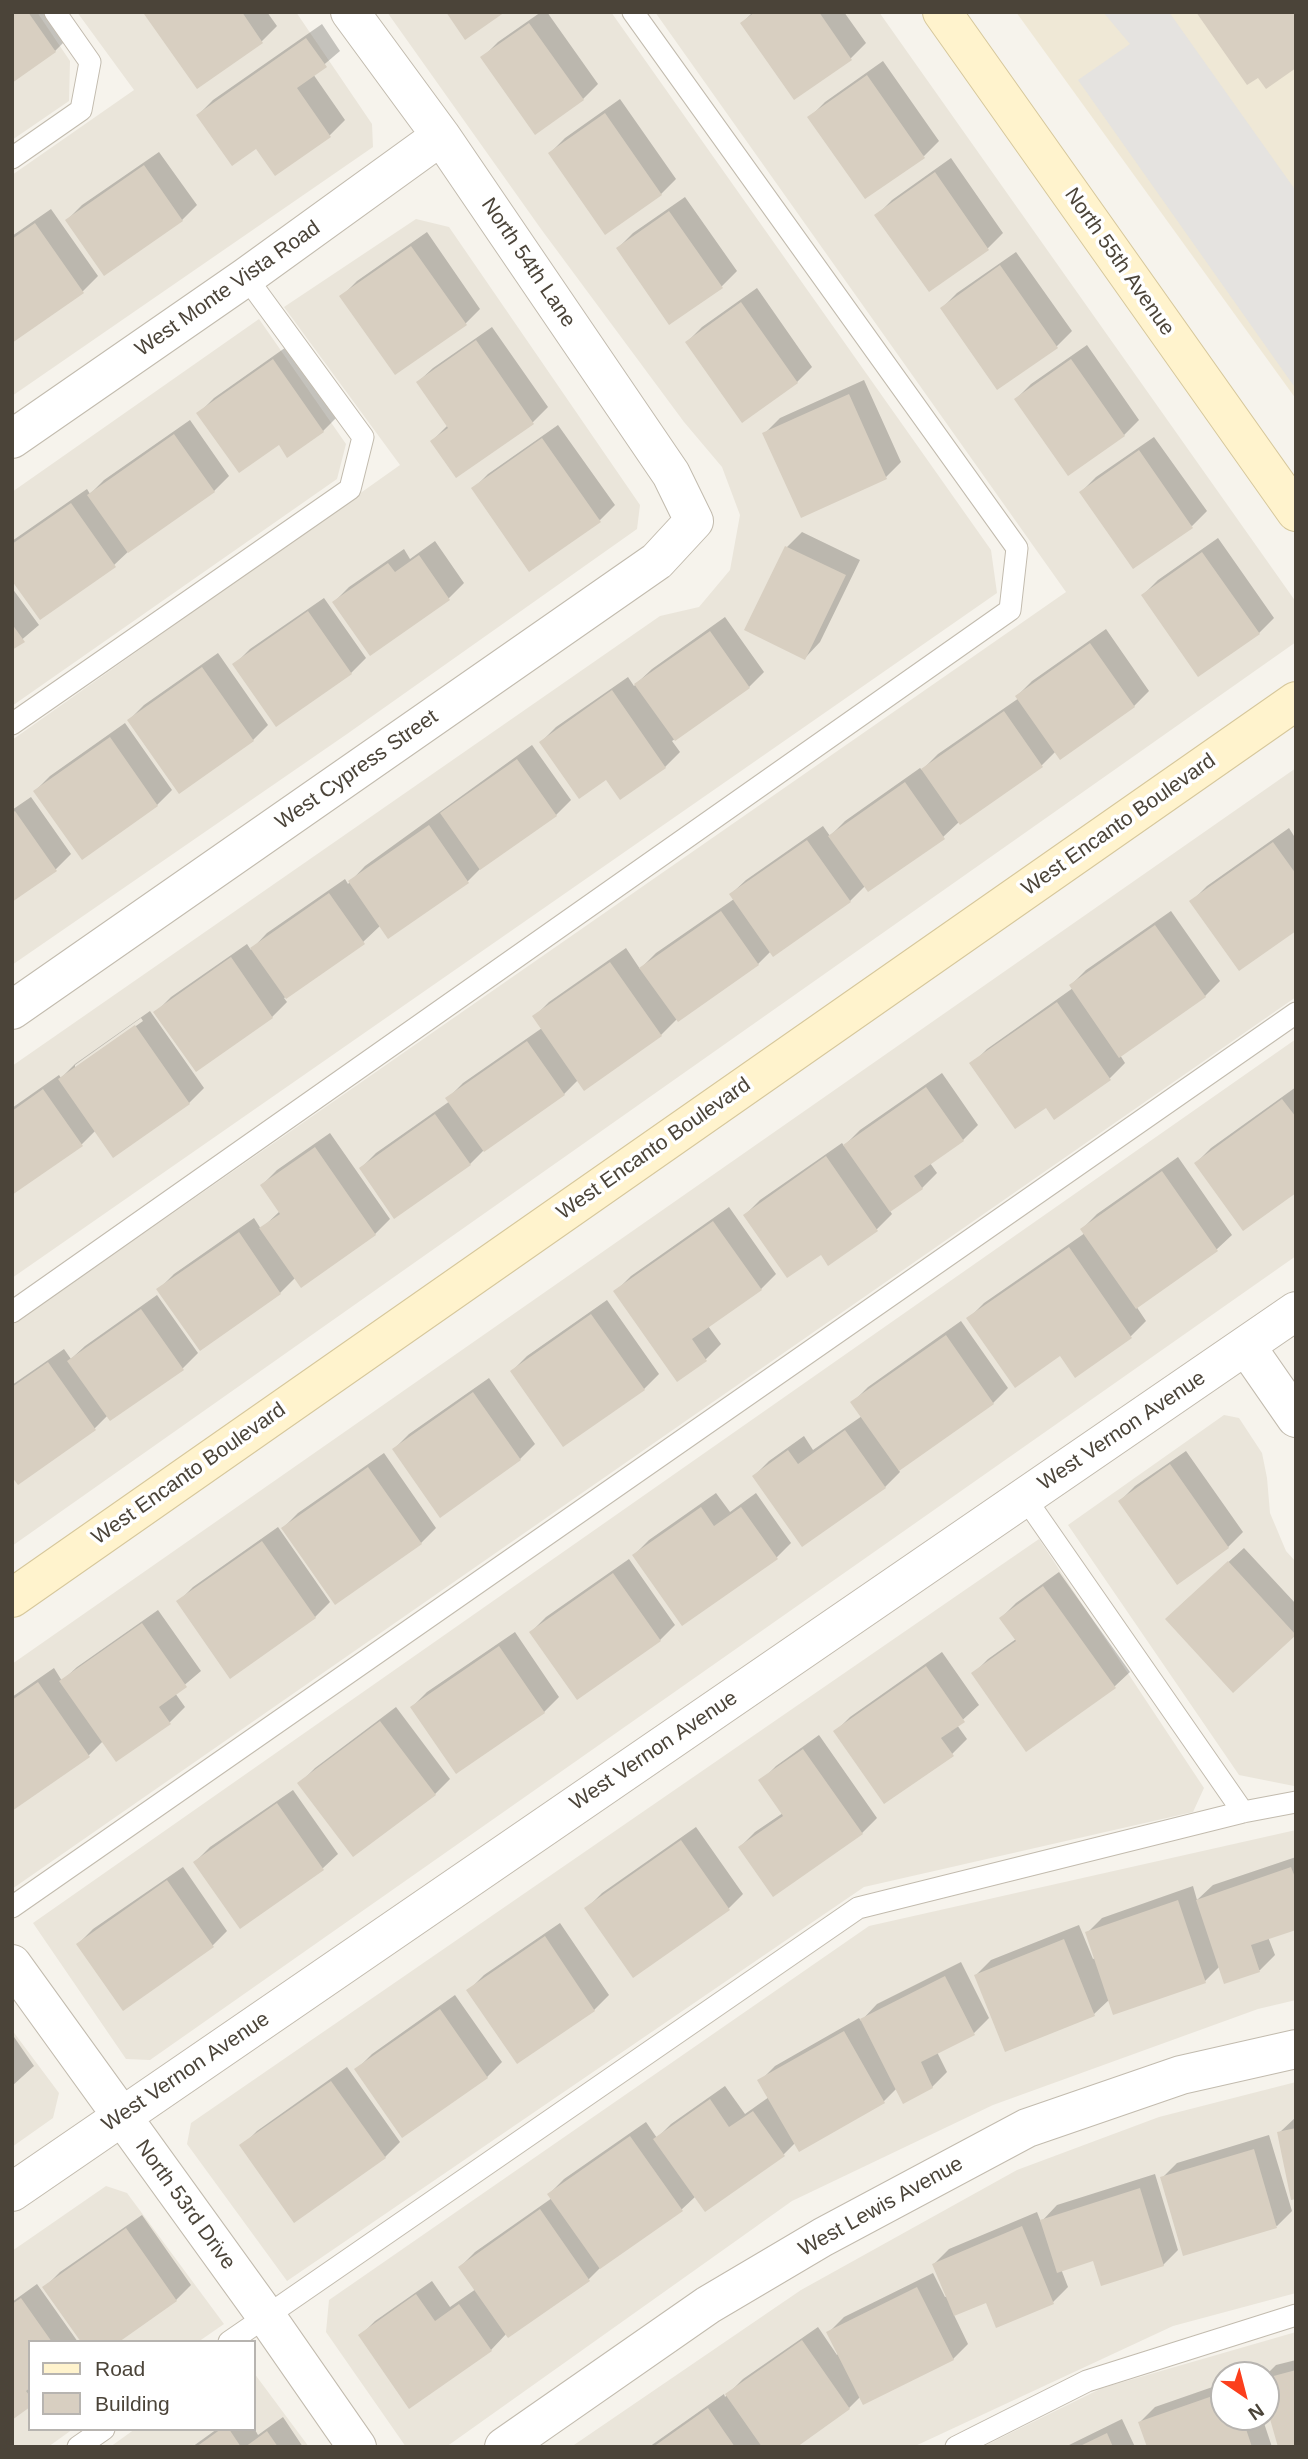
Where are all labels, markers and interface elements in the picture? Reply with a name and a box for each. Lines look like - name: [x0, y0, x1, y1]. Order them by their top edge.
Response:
- street label: North 55th Avenue: [1059, 183, 1179, 341]
- street label: North 54th Lane: [475, 194, 581, 332]
- street label: West Monte Vista Road: [131, 216, 325, 362]
- street label: West Cypress Street: [271, 705, 443, 835]
- street label: West Encanto Boulevard: [1017, 749, 1221, 901]
- street label: West Encanto Boulevard: [552, 1073, 756, 1225]
- street label: West Vernon Avenue: [1033, 1366, 1211, 1496]
- street label: West Encanto Boulevard: [87, 1398, 291, 1550]
- street label: West Vernon Avenue: [565, 1686, 743, 1816]
- street label: West Vernon Avenue: [97, 2007, 275, 2137]
- street label: North 53rd Drive: [130, 2135, 240, 2275]
- street label: West Lewis Avenue: [795, 2151, 967, 2263]
- legend: [28, 2340, 256, 2431]
- text: Road: [95, 2357, 145, 2380]
- north arrow: [1210, 2361, 1280, 2431]
- text: Building: [95, 2392, 170, 2415]
- text: N: [1245, 2399, 1268, 2425]

